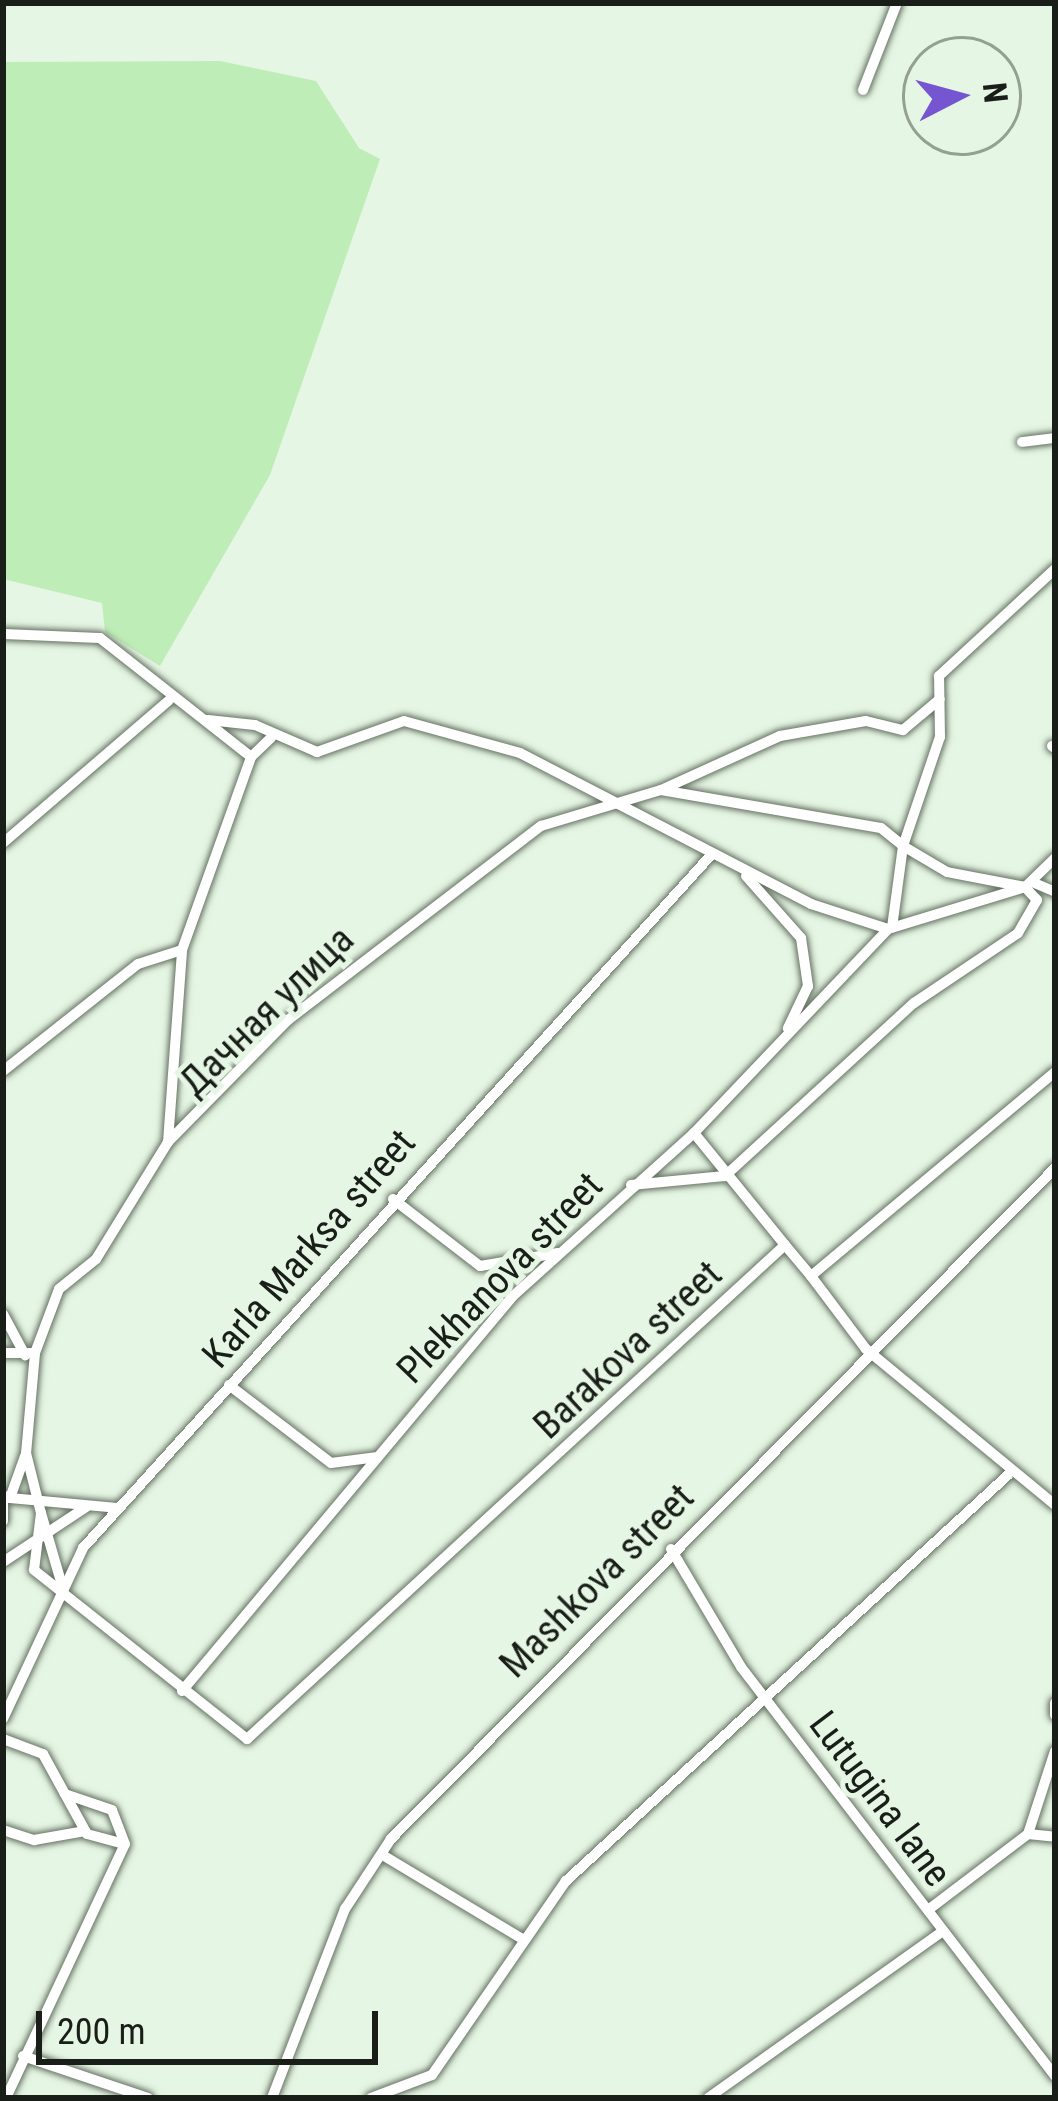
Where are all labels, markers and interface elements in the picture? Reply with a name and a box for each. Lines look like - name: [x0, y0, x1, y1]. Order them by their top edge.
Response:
- north arrow: [902, 36, 1022, 156]
- text: N: [975, 80, 1016, 105]
- street label: Дачная улица: [170, 916, 364, 1106]
- street label: Karla Marksa street: [193, 1120, 425, 1378]
- street label: Plekhanova street: [388, 1163, 612, 1393]
- street label: Barakova street: [524, 1251, 732, 1449]
- street label: Mashkova street: [490, 1474, 704, 1688]
- street label: Lutugina lane: [799, 1702, 961, 1896]
- scale bar: [42, 1987, 384, 2061]
- text: 200 m: [57, 2011, 146, 2053]

